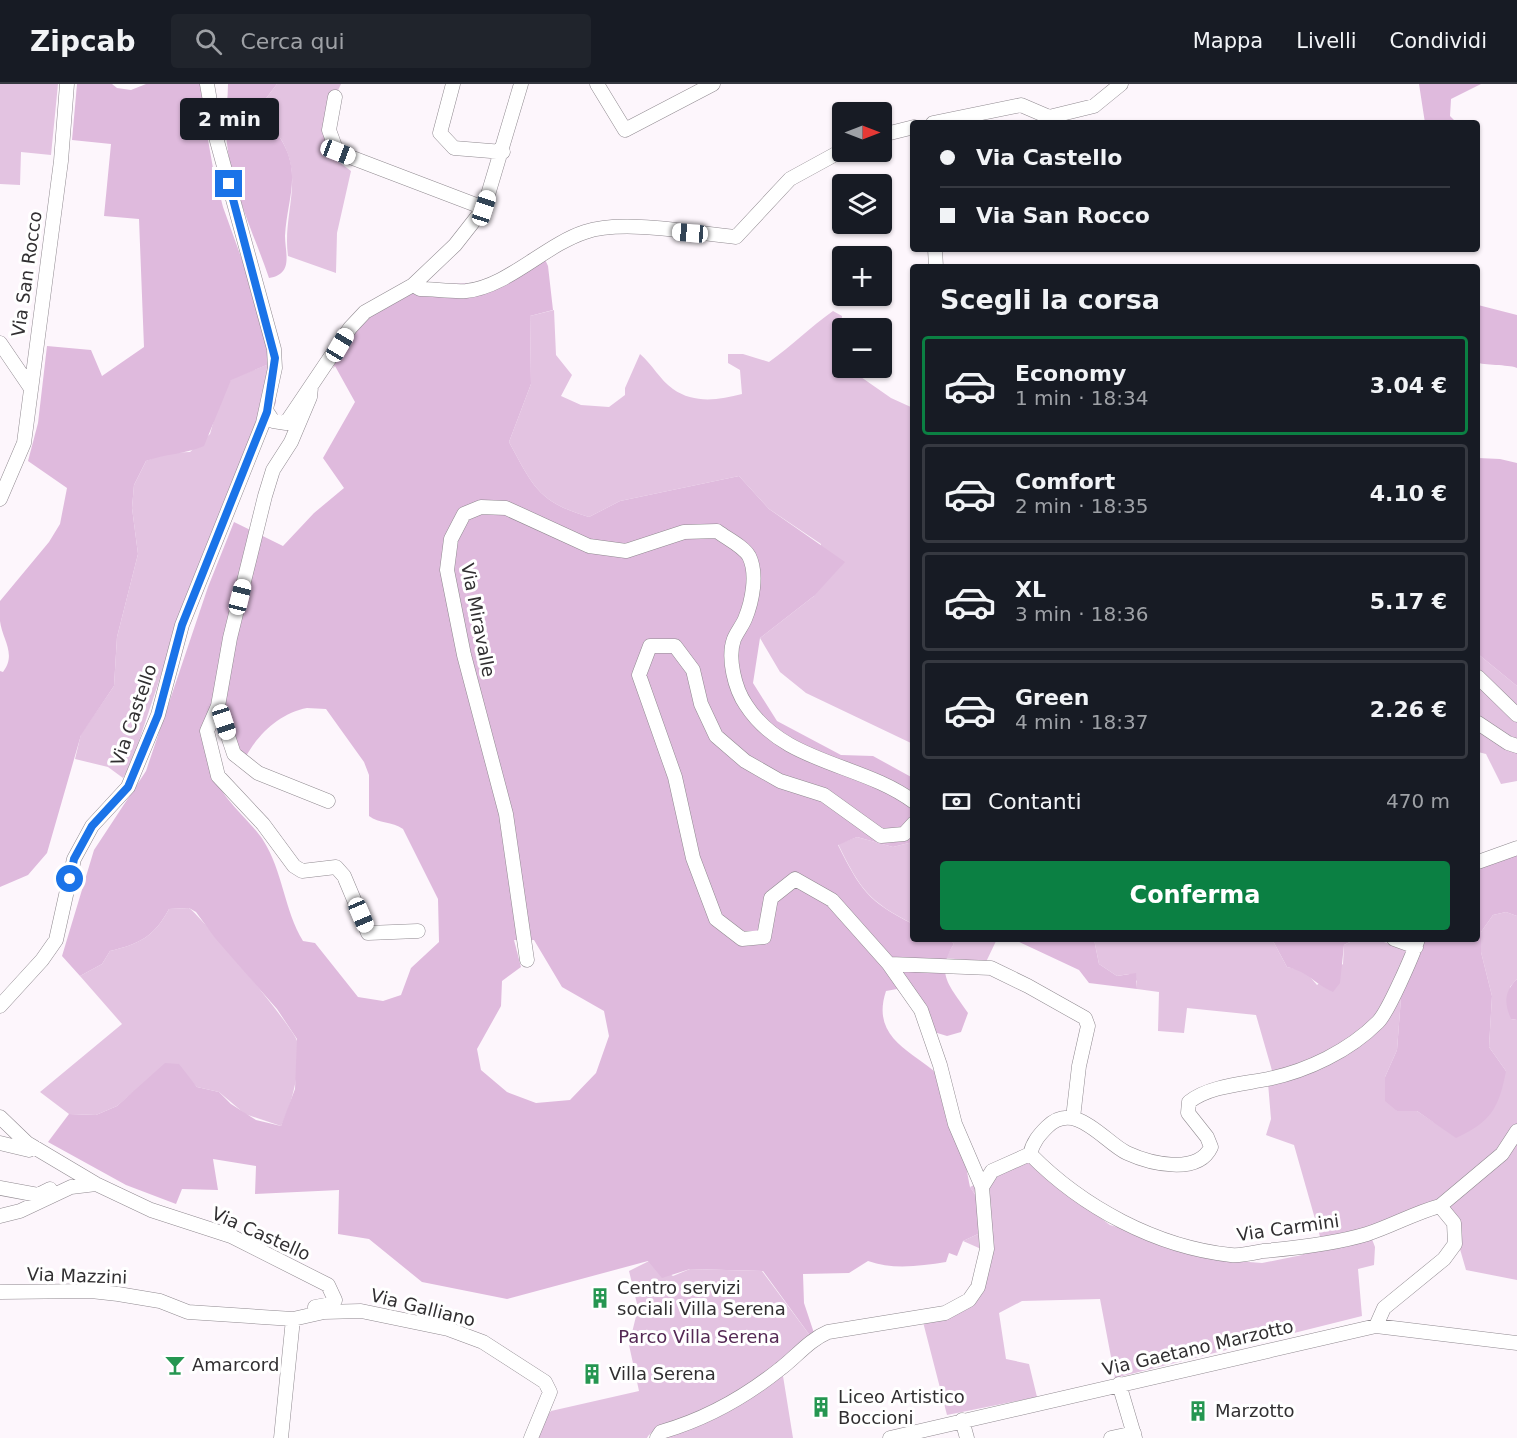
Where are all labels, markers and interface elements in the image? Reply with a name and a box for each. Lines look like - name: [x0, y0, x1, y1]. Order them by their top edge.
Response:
- search box: [171, 14, 591, 68]
- text: Zipcab: [30, 25, 135, 58]
- icon: search: [192, 25, 225, 58]
- text: Cerca qui: [240, 29, 345, 54]
- text: Mappa: [1193, 29, 1263, 53]
- text: Livelli: [1296, 29, 1357, 53]
- text: Condividi: [1390, 29, 1487, 53]
- callout: 2 min: [180, 97, 278, 139]
- north arrow: [832, 102, 892, 162]
- map controls: [832, 102, 892, 378]
- text: 2 min: [198, 107, 261, 131]
- car: [318, 137, 358, 167]
- text: Via Castello: [976, 145, 1122, 170]
- route end: [215, 170, 242, 197]
- button: layers: [832, 174, 892, 234]
- car: [470, 188, 498, 228]
- text: Via San Rocco: [976, 203, 1150, 228]
- street label: Via San Rocco: [7, 210, 46, 338]
- car: [671, 222, 709, 244]
- button: +: [832, 246, 892, 306]
- text: Scegli la corsa: [940, 284, 1160, 315]
- button: −: [832, 318, 892, 378]
- car: [323, 325, 357, 365]
- icon: car: [943, 359, 997, 413]
- text: Economy: [1015, 361, 1126, 386]
- text: 3.04 €: [1370, 373, 1447, 398]
- text: 1 min · 18:34: [1015, 386, 1149, 410]
- icon: car: [943, 467, 997, 521]
- text: Comfort: [1015, 469, 1115, 494]
- text: 4.10 €: [1370, 481, 1447, 506]
- text: 2 min · 18:35: [1015, 494, 1149, 518]
- street label: Via Miravalle: [457, 561, 500, 679]
- icon: car: [943, 575, 997, 629]
- car: [227, 577, 253, 617]
- text: XL: [1015, 577, 1046, 602]
- text: 5.17 €: [1370, 589, 1447, 614]
- text: 3 min · 18:36: [1015, 602, 1149, 626]
- street label: Via Castello: [106, 661, 161, 768]
- icon: car: [943, 683, 997, 737]
- text: Green: [1015, 685, 1089, 710]
- text: 2.26 €: [1370, 697, 1447, 722]
- car: [210, 702, 238, 742]
- text: 4 min · 18:37: [1015, 710, 1149, 734]
- icon: cash: [940, 785, 973, 818]
- text: Contanti: [988, 789, 1082, 814]
- text: 470 m: [1386, 789, 1450, 813]
- button: Conferma: [940, 861, 1450, 930]
- route start: [56, 865, 83, 892]
- car: [346, 895, 376, 935]
- street label: Via Castello: [209, 1202, 314, 1265]
- street label: Via Carmini: [1235, 1210, 1341, 1245]
- street label: Via Mazzini: [26, 1263, 128, 1288]
- place label: Centro servizi sociali Villa Serena: [617, 1277, 786, 1319]
- street label: Via Galliano: [369, 1284, 478, 1331]
- building icon: Centro servizi sociali Villa Serena: [588, 1286, 612, 1310]
- street label: Via Gaetano Marzotto: [1100, 1315, 1296, 1380]
- park label: Parco Villa Serena: [618, 1326, 780, 1347]
- bar icon: Amarcord: [163, 1353, 187, 1377]
- place label: Amarcord: [192, 1354, 279, 1375]
- building icon: Villa Serena: [580, 1362, 604, 1386]
- place label: Villa Serena: [609, 1363, 716, 1384]
- place label: Liceo Artistico Boccioni: [838, 1386, 965, 1428]
- building icon: Liceo Artistico Boccioni: [809, 1395, 833, 1419]
- building icon: Marzotto: [1186, 1399, 1210, 1423]
- place label: Marzotto: [1215, 1400, 1295, 1421]

